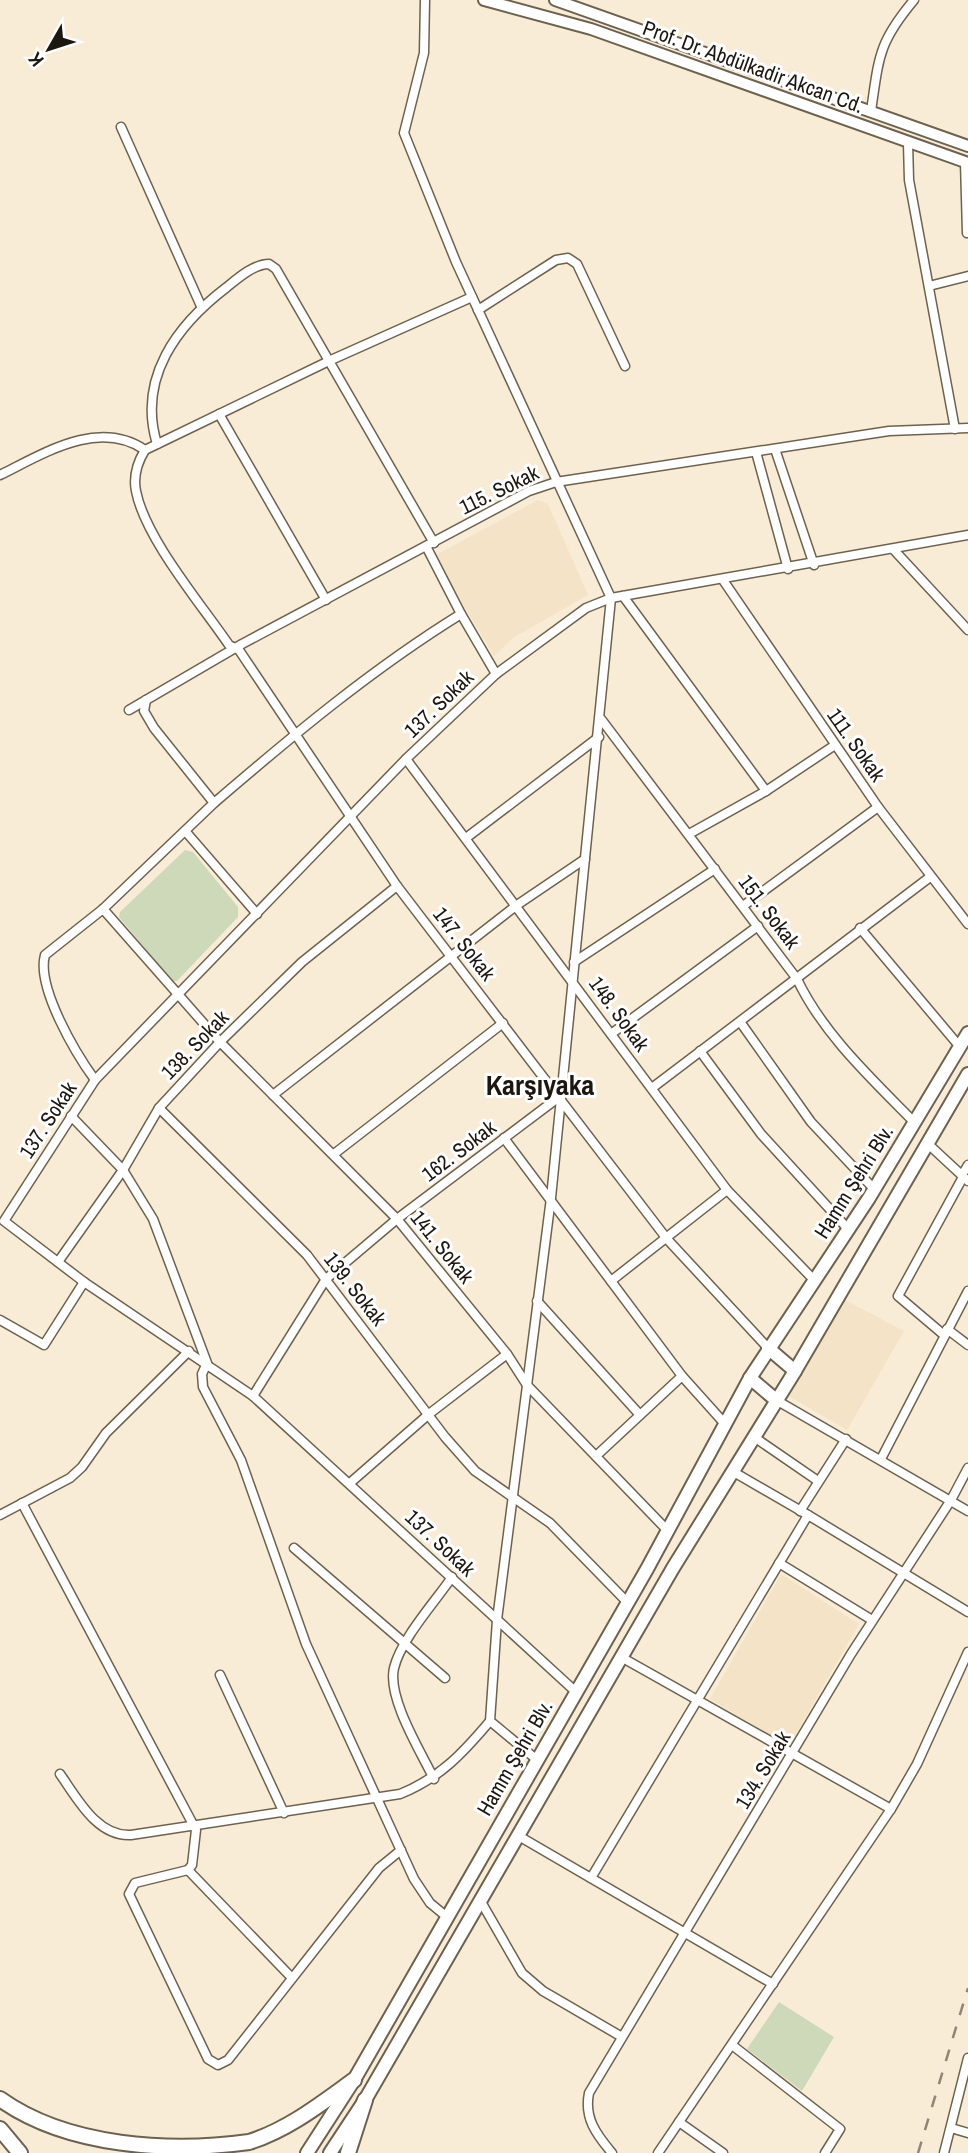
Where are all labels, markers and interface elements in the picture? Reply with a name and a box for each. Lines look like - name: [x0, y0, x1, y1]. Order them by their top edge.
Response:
- street label: Prof. Dr. Abdülkadir Akcan Cd.: [639, 13, 867, 120]
- north arrow: [14, 14, 84, 84]
- text: K: [22, 47, 49, 72]
- street label: 115. Sokak: [454, 458, 544, 521]
- street label: 137. Sokak: [398, 663, 480, 744]
- street label: 111. Sokak: [821, 702, 892, 788]
- street label: 151. Sokak: [732, 869, 807, 955]
- street label: 147. Sokak: [426, 901, 503, 987]
- street label: 148. Sokak: [582, 970, 657, 1057]
- street label: 138. Sokak: [154, 1003, 235, 1086]
- district label: Karşıyaka: [486, 1066, 594, 1104]
- street label: 137. Sokak: [12, 1075, 83, 1164]
- street label: 162. Sokak: [416, 1113, 502, 1188]
- street label: Hamm Şehri Blv.: [807, 1119, 900, 1244]
- street label: 141. Sokak: [404, 1204, 481, 1290]
- street label: 139. Sokak: [317, 1246, 394, 1332]
- street label: 137. Sokak: [399, 1503, 482, 1583]
- street label: Hamm Şehri Blv.: [470, 1695, 559, 1821]
- street label: 134. Sokak: [728, 1725, 797, 1814]

